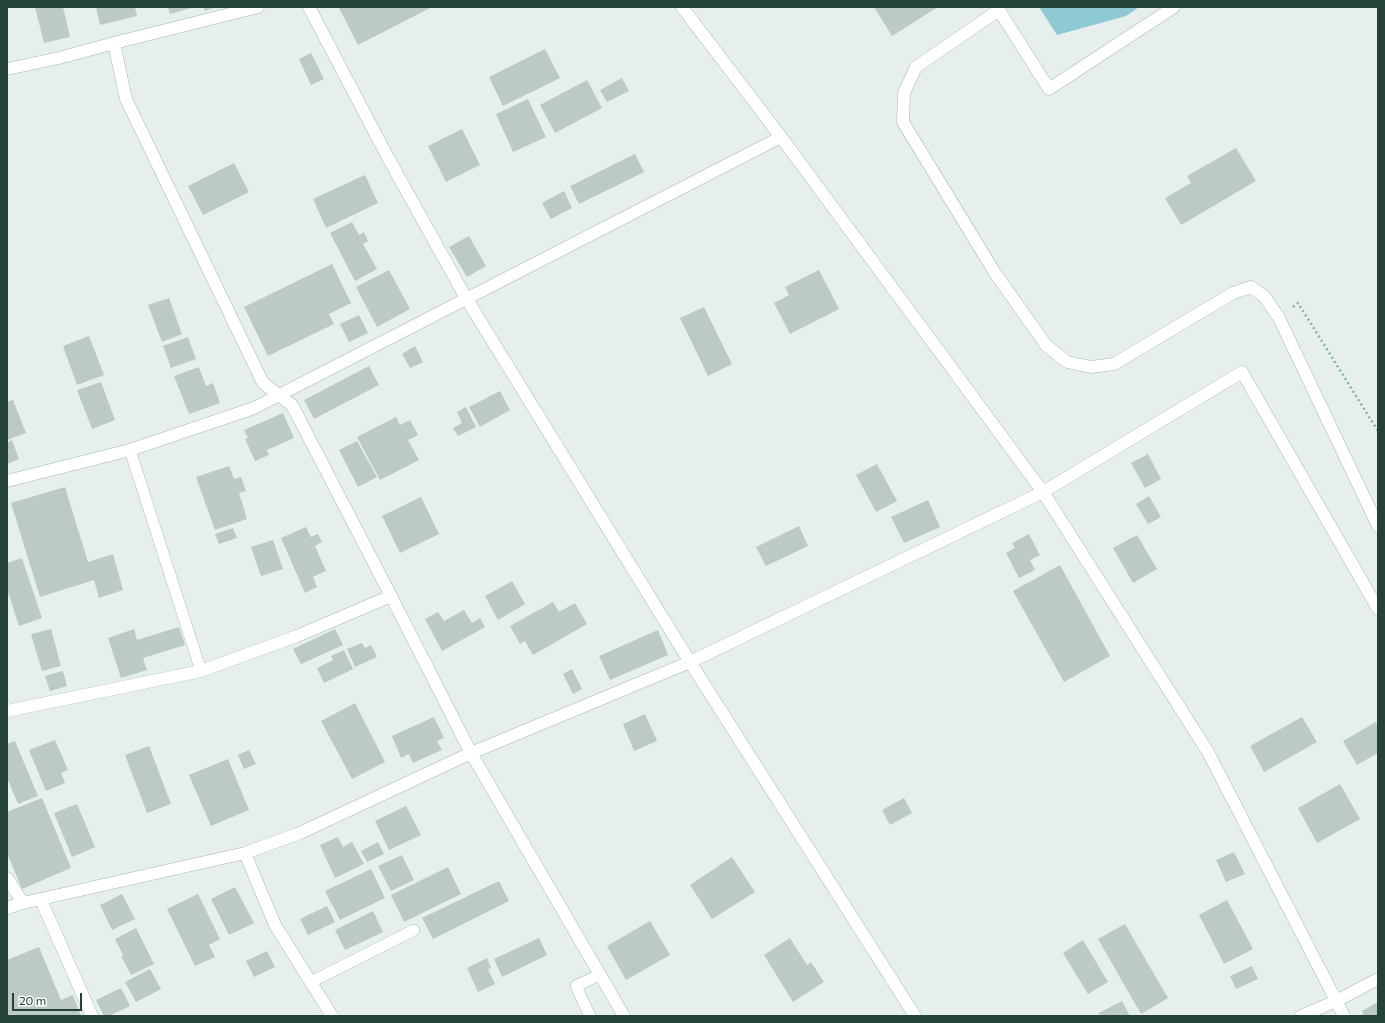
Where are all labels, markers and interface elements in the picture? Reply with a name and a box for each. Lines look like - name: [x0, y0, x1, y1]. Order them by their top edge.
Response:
- scale bar: [14, 985, 84, 1011]
- text: 20 m: [19, 993, 46, 1007]

